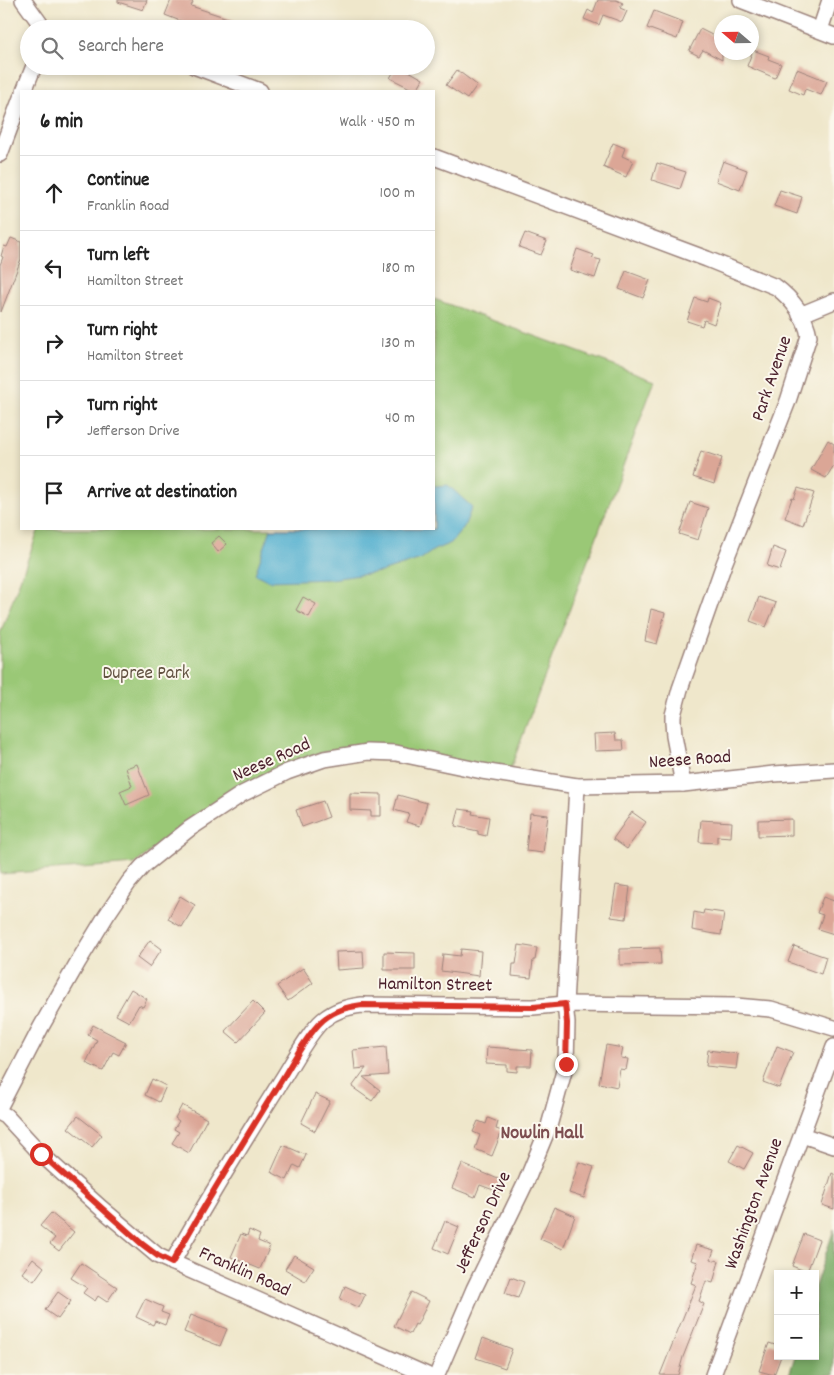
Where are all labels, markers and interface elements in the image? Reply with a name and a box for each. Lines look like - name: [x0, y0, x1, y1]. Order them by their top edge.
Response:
- north arrow: [714, 15, 759, 60]
- search box: [20, 20, 435, 75]
- icon: search: [38, 34, 66, 62]
- text: Search here: [78, 34, 164, 61]
- text: 6 min: [40, 108, 83, 138]
- text: Walk · 450 m: [340, 111, 415, 134]
- text: Continue: [87, 168, 149, 195]
- icon: ahead: [40, 179, 68, 207]
- text: 100 m: [379, 182, 415, 205]
- text: Franklin Road: [87, 195, 169, 218]
- text: Turn left: [87, 243, 150, 270]
- icon: left: [40, 254, 68, 282]
- text: 180 m: [382, 257, 415, 280]
- text: Hamilton Street: [87, 270, 183, 293]
- text: Turn right: [87, 318, 158, 345]
- icon: right: [40, 329, 68, 357]
- text: 130 m: [381, 332, 415, 355]
- street label: Park Avenue: [746, 333, 800, 425]
- text: Hamilton Street: [87, 345, 183, 368]
- text: Turn right: [87, 393, 158, 420]
- icon: right: [40, 404, 68, 432]
- text: 40 m: [385, 407, 415, 430]
- text: Jefferson Drive: [87, 420, 179, 443]
- icon: arrive: [40, 479, 68, 507]
- text: Arrive at destination: [87, 480, 237, 507]
- park label: Dupree Park: [102, 661, 190, 688]
- street label: Neese Road: [229, 732, 315, 790]
- street label: Neese Road: [648, 745, 732, 777]
- street label: Hamilton Street: [378, 972, 492, 1000]
- route end: [555, 1053, 578, 1076]
- district label: Nowlin Hall: [500, 1120, 584, 1148]
- street label: Washington Avenue: [719, 1135, 791, 1273]
- route start: [30, 1143, 53, 1166]
- street label: Jefferson Drive: [449, 1168, 519, 1278]
- street label: Franklin Road: [194, 1241, 294, 1305]
- map controls: [774, 1270, 819, 1360]
- button: +: [774, 1270, 819, 1315]
- button: −: [774, 1315, 819, 1360]

